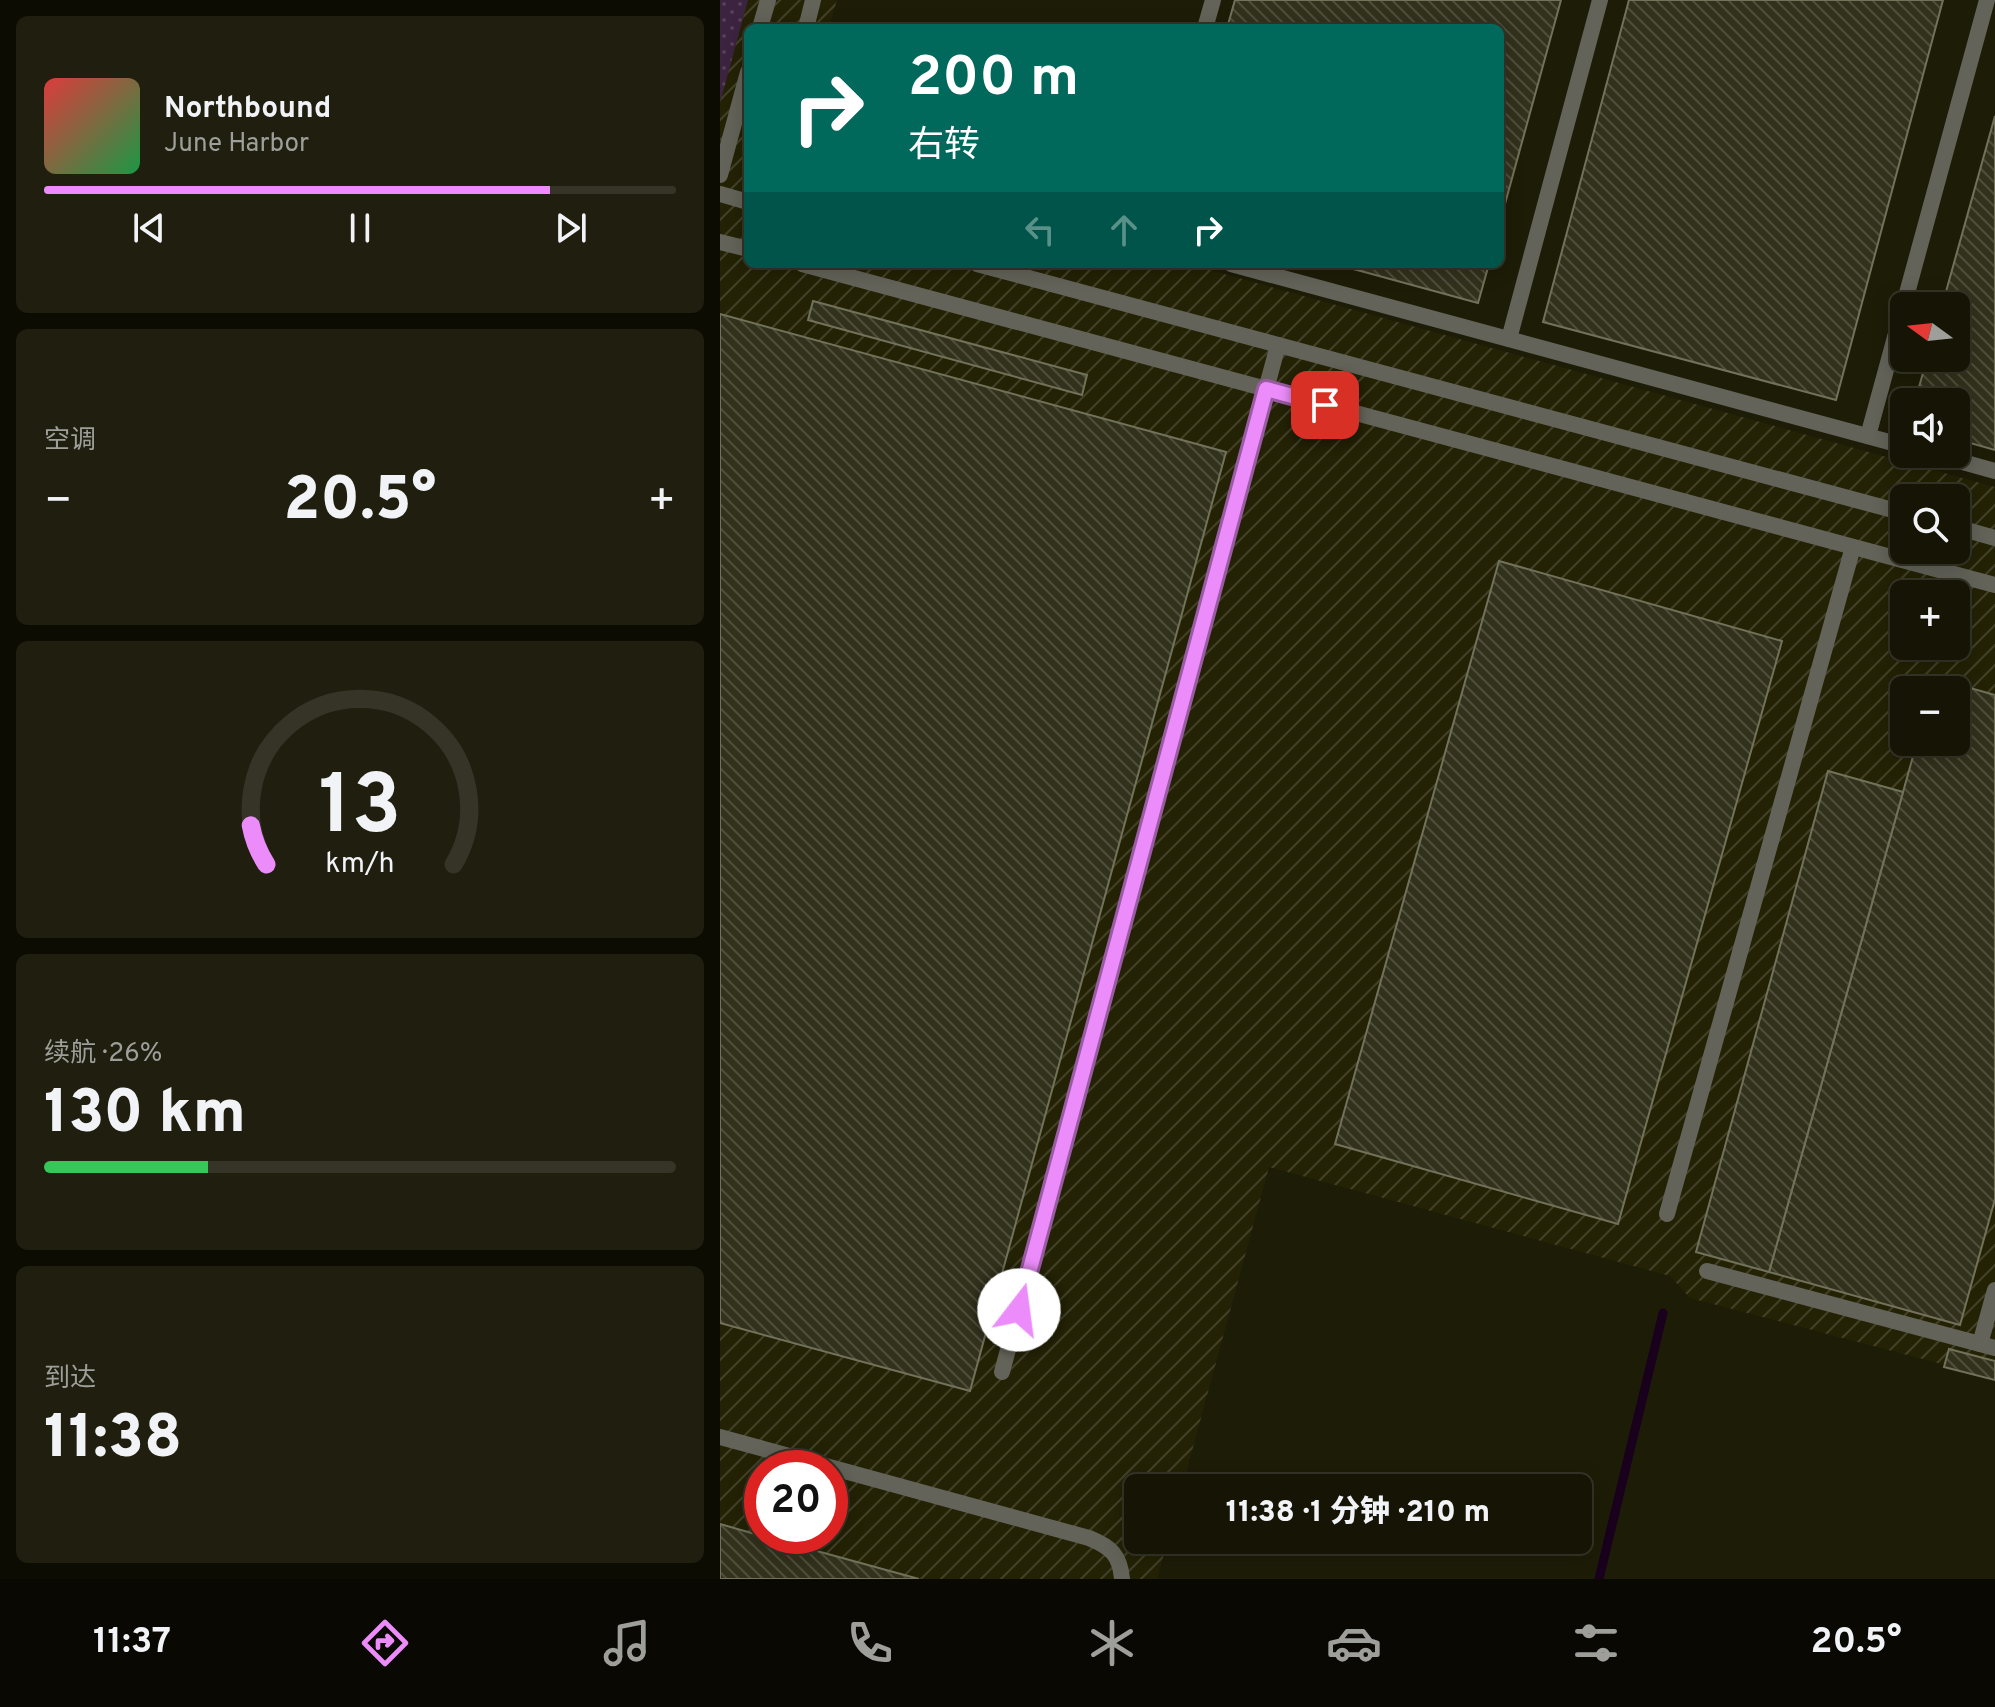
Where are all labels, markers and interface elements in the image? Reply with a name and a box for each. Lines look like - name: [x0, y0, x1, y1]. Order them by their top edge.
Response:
- text: 200 m: [908, 45, 1079, 115]
- icon: right: [776, 56, 880, 160]
- text: Northbound: [164, 91, 331, 128]
- text: 右转: [908, 124, 980, 170]
- text: June Harbor: [164, 128, 309, 161]
- icon: previous: [127, 206, 171, 250]
- icon: pause: [338, 206, 382, 250]
- icon: next: [549, 206, 593, 250]
- icon: left: [1018, 208, 1062, 252]
- icon: ahead: [1102, 208, 1146, 252]
- icon: right: [1186, 208, 1230, 252]
- north arrow: [1890, 292, 1970, 372]
- map controls: [1890, 292, 1970, 756]
- pin: [1291, 371, 1359, 439]
- icon: arrive: [1303, 383, 1347, 427]
- button: sound: [1890, 388, 1970, 468]
- text: 空调: [44, 425, 96, 458]
- text: 20.5°: [284, 465, 436, 541]
- text: −: [44, 475, 72, 531]
- text: +: [648, 475, 676, 531]
- button: search: [1890, 484, 1970, 564]
- button: +: [1890, 580, 1970, 660]
- button: −: [1890, 676, 1970, 756]
- text: 13: [318, 758, 402, 863]
- text: km/h: [325, 848, 395, 884]
- text: 续航 · 26%: [44, 1038, 162, 1071]
- text: 130 km: [44, 1078, 246, 1154]
- position arrow: [977, 1268, 1061, 1352]
- text: 到达: [44, 1363, 96, 1396]
- text: 11:38: [44, 1403, 182, 1479]
- speed limit sign: 20: [744, 1450, 848, 1554]
- text: 11:38 · 1 分钟 · 210 m: [1226, 1495, 1490, 1532]
- icon: directions: [357, 1615, 413, 1671]
- icon: music: [599, 1615, 655, 1671]
- icon: phone: [842, 1615, 898, 1671]
- icon: climate: [1084, 1615, 1140, 1671]
- icon: car: [1326, 1615, 1382, 1671]
- icon: filters: [1568, 1615, 1624, 1671]
- text: 11:37: [93, 1620, 171, 1666]
- text: 20.5°: [1810, 1620, 1902, 1666]

